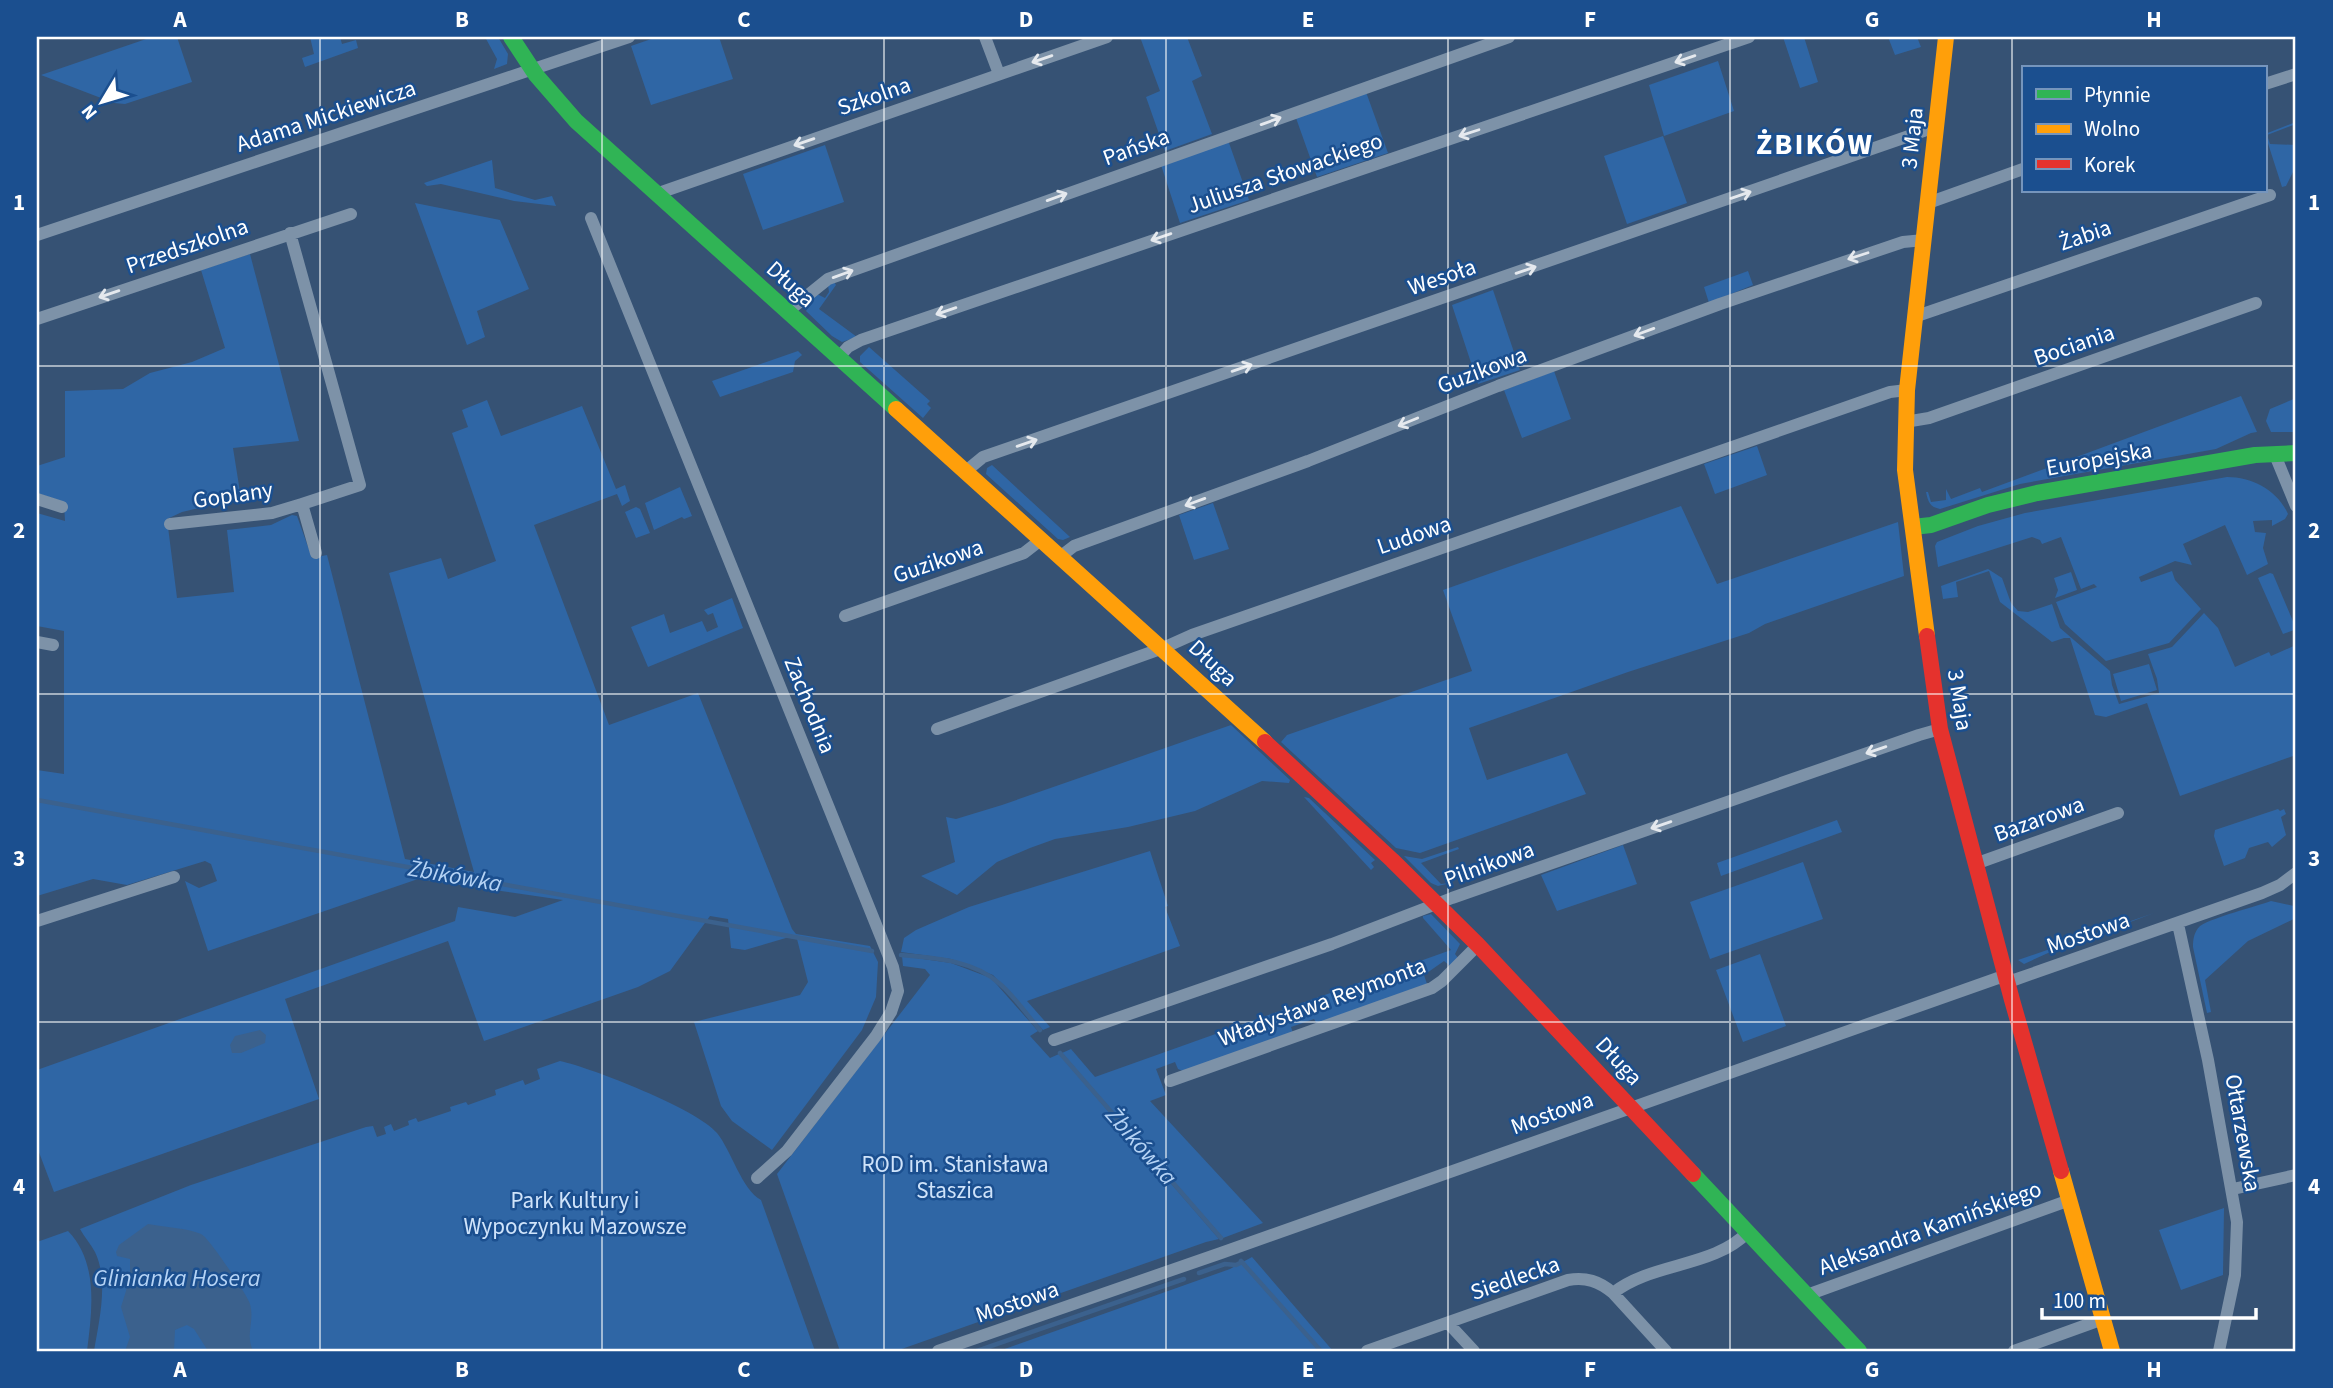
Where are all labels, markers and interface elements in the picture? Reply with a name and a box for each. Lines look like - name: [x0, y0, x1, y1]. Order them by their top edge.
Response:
- text: A: [172, 3, 187, 36]
- text: B: [455, 3, 469, 36]
- text: C: [737, 3, 751, 36]
- text: D: [1019, 3, 1033, 36]
- text: E: [1302, 3, 1314, 36]
- text: F: [1584, 3, 1596, 36]
- text: G: [1865, 3, 1879, 36]
- text: H: [2146, 3, 2162, 36]
- one-way arrow: [1032, 54, 1054, 66]
- one-way arrow: [1674, 54, 1696, 66]
- north arrow: [66, 66, 136, 136]
- legend: [2022, 66, 2266, 192]
- street label: Szkolna: [833, 68, 915, 124]
- street label: Adama Mickiewicza: [232, 71, 420, 161]
- text: Płynnie: [2084, 80, 2151, 110]
- text: N: [75, 98, 104, 125]
- street label: 3 Maja: [1892, 106, 1932, 170]
- one-way arrow: [1260, 114, 1282, 126]
- text: Wolno: [2084, 114, 2140, 144]
- street label: Pańska: [1098, 120, 1174, 174]
- district label: ŻBIKÓW: [1756, 123, 1874, 166]
- street label: Juliusza Słowackiego: [1183, 124, 1387, 222]
- one-way arrow: [1459, 127, 1481, 140]
- one-way arrow: [794, 137, 816, 149]
- text: Korek: [2084, 150, 2136, 180]
- text: 1: [13, 186, 25, 219]
- text: 1: [2308, 186, 2320, 219]
- one-way arrow: [1730, 188, 1752, 200]
- one-way arrow: [1046, 190, 1068, 202]
- street label: Przedszkolna: [121, 210, 253, 282]
- street label: Żabia: [2054, 211, 2116, 259]
- one-way arrow: [1151, 232, 1173, 245]
- street label: Wesoła: [1404, 250, 1480, 304]
- one-way arrow: [1847, 250, 1869, 263]
- street label: Długa: [759, 253, 823, 315]
- one-way arrow: [1515, 263, 1537, 275]
- one-way arrow: [831, 267, 853, 279]
- one-way arrow: [98, 289, 120, 301]
- one-way arrow: [935, 305, 957, 318]
- street label: Bociania: [2029, 316, 2119, 374]
- one-way arrow: [1633, 327, 1655, 340]
- street label: Guzikowa: [1432, 338, 1532, 402]
- one-way arrow: [1230, 361, 1252, 373]
- one-way arrow: [1398, 416, 1419, 429]
- street label: Europejska: [2043, 433, 2155, 485]
- one-way arrow: [1015, 436, 1037, 448]
- street label: Goplany: [191, 473, 275, 517]
- one-way arrow: [1185, 497, 1207, 510]
- street label: Ludowa: [1372, 507, 1456, 563]
- text: 2: [13, 514, 25, 547]
- text: 2: [2308, 514, 2320, 547]
- street label: Guzikowa: [888, 530, 988, 592]
- street label: Długa: [1181, 632, 1245, 694]
- street label: Zachodnia: [776, 652, 844, 758]
- street label: 3 Maja: [1939, 667, 1981, 733]
- one-way arrow: [1865, 745, 1887, 757]
- street label: Bazarowa: [1989, 787, 2089, 851]
- one-way arrow: [1650, 820, 1672, 832]
- street label: Pilnikowa: [1439, 832, 1539, 896]
- text: 3: [13, 842, 25, 875]
- text: 3: [2308, 842, 2320, 875]
- water label: Żbikówka: [404, 850, 505, 901]
- street label: Mostowa: [2042, 903, 2134, 963]
- street label: Władysława Reymonta: [1214, 949, 1430, 1055]
- street label: Długa: [1588, 1029, 1650, 1093]
- street label: Ołtarzewska: [2216, 1071, 2270, 1195]
- street label: Mostowa: [1506, 1083, 1598, 1143]
- water label: Żbikówka: [1096, 1098, 1185, 1193]
- park label: ROD im. Stanisława Staszica: [862, 1148, 1049, 1207]
- text: 4: [13, 1170, 25, 1203]
- text: 4: [2308, 1170, 2320, 1203]
- street label: Aleksandra Kamińskiego: [1814, 1172, 2046, 1284]
- park label: Park Kultury i Wypoczynku Mazowsze: [463, 1184, 687, 1243]
- street label: Siedlecka: [1466, 1247, 1564, 1309]
- water label: Glinianka Hosera: [93, 1261, 261, 1296]
- street label: Mostowa: [971, 1272, 1063, 1332]
- scale bar: [2042, 1276, 2256, 1320]
- text: 100 m: [2053, 1286, 2106, 1316]
- text: A: [172, 1353, 187, 1386]
- text: B: [455, 1353, 469, 1386]
- text: C: [737, 1353, 751, 1386]
- text: D: [1019, 1353, 1033, 1386]
- text: E: [1302, 1353, 1314, 1386]
- text: F: [1584, 1353, 1596, 1386]
- text: G: [1865, 1353, 1879, 1386]
- text: H: [2146, 1353, 2162, 1386]

